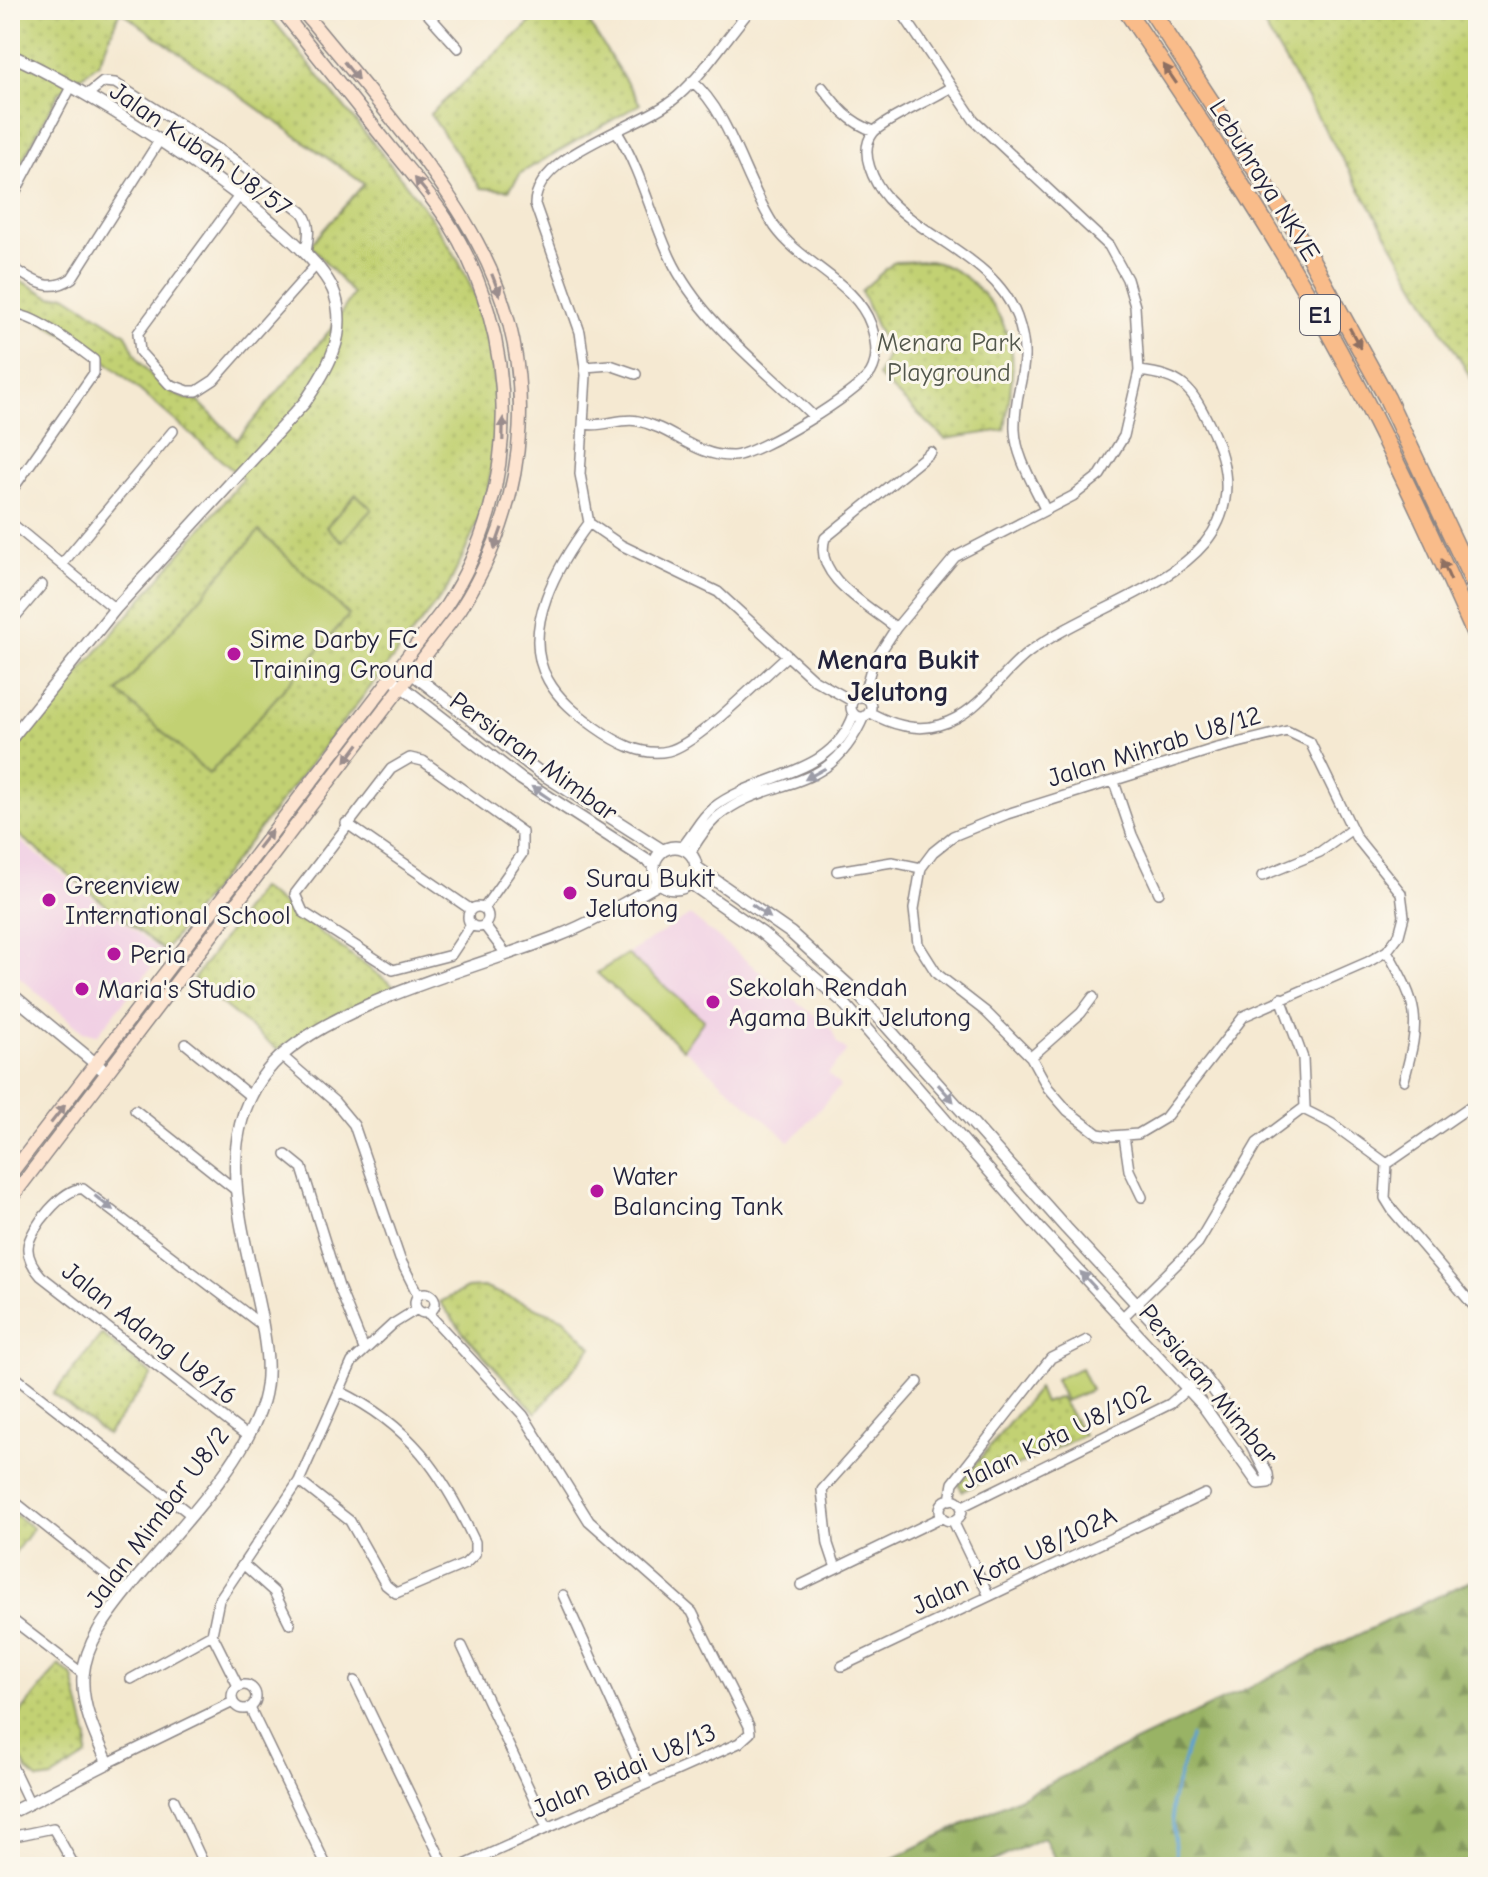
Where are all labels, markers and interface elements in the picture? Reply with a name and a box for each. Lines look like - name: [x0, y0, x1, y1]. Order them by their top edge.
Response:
- one-way arrow: [342, 61, 358, 81]
- one-way arrow: [1162, 64, 1177, 85]
- street label: Jalan Kubah U8/57: [104, 76, 297, 224]
- street label: Lebuhraya NKVE: [1203, 94, 1326, 267]
- one-way arrow: [415, 177, 431, 197]
- one-way arrow: [490, 273, 503, 297]
- road number: E1: [1300, 295, 1340, 335]
- one-way arrow: [1347, 327, 1361, 349]
- park label: Menara Park Playground: [877, 328, 1022, 388]
- one-way arrow: [497, 416, 509, 441]
- one-way arrow: [492, 528, 504, 552]
- one-way arrow: [1440, 558, 1453, 581]
- place label: Sime Darby FC Training Ground: [250, 625, 434, 685]
- district label: Menara Bukit Jelutong: [817, 644, 980, 708]
- marker: Sime Darby FC Training Ground: [225, 645, 243, 663]
- street label: Persiaran Mimbar: [444, 686, 624, 828]
- street label: Jalan Mihrab U8/12: [1044, 700, 1265, 794]
- one-way arrow: [344, 743, 360, 763]
- one-way arrow: [804, 767, 826, 781]
- one-way arrow: [530, 786, 552, 800]
- one-way arrow: [257, 829, 273, 849]
- place label: Surau Bukit Jelutong: [586, 864, 716, 924]
- place label: Greenview International School: [65, 871, 291, 931]
- marker: Surau Bukit Jelutong: [561, 884, 579, 902]
- marker: Greenview International School: [40, 891, 58, 909]
- one-way arrow: [750, 903, 772, 919]
- place label: Peria: [130, 940, 186, 970]
- marker: Peria: [105, 945, 123, 963]
- place label: Sekolah Rendah Agama Bukit Jelutong: [729, 973, 971, 1033]
- place label: Maria's Studio: [98, 975, 256, 1005]
- marker: Maria's Studio: [73, 980, 91, 998]
- marker: Sekolah Rendah Agama Bukit Jelutong: [704, 993, 722, 1011]
- one-way arrow: [937, 1082, 954, 1102]
- one-way arrow: [49, 1104, 66, 1124]
- place label: Water Balancing Tank: [613, 1162, 783, 1222]
- marker: Water Balancing Tank: [588, 1182, 606, 1200]
- one-way arrow: [94, 1194, 114, 1210]
- street label: Jalan Adang U8/16: [56, 1256, 243, 1411]
- one-way arrow: [1079, 1270, 1097, 1289]
- street label: Persiaran Mimbar: [1132, 1298, 1284, 1471]
- street label: Jalan Kota U8/102: [957, 1378, 1156, 1496]
- street label: Jalan Mimbar U8/2: [80, 1421, 236, 1614]
- street label: Jalan Kota U8/102A: [908, 1500, 1121, 1621]
- street label: Jalan Bidai U8/13: [528, 1717, 721, 1825]

